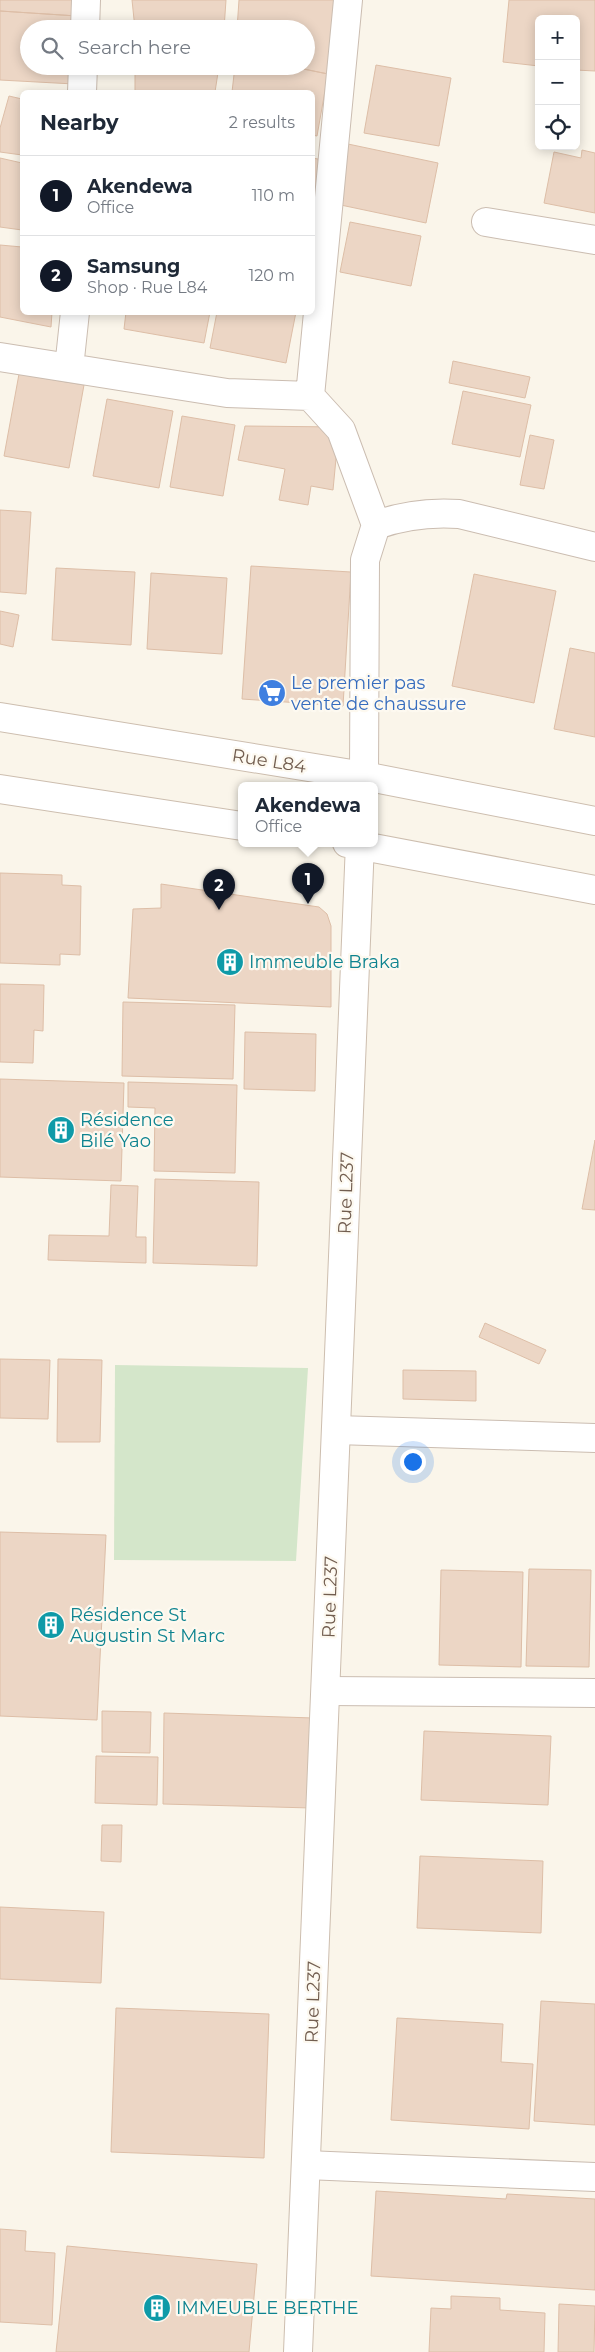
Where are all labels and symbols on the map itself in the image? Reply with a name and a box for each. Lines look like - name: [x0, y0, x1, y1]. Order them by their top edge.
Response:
- place label: Le premier pas vente de chaussure: [291, 672, 466, 715]
- supermarket icon: Le premier pas vente de chaussure: [257, 678, 287, 708]
- street label: Rue L84: [230, 744, 308, 778]
- pin: 1: [292, 863, 324, 904]
- pin: 2: [203, 869, 235, 910]
- building icon: Immeuble Braka: [215, 947, 245, 977]
- place label: Immeuble Braka: [249, 951, 400, 973]
- place label: Résidence Bilé Yao: [80, 1109, 174, 1152]
- building icon: Résidence Bilé Yao: [46, 1115, 76, 1145]
- street label: Rue L237: [334, 1152, 358, 1234]
- your location: [400, 1449, 426, 1475]
- street label: Rue L237: [318, 1556, 342, 1638]
- place label: Résidence St Augustin St Marc: [70, 1604, 225, 1647]
- building icon: Résidence St Augustin St Marc: [36, 1610, 66, 1640]
- street label: Rue L237: [301, 1961, 325, 2043]
- building icon: IMMEUBLE BERTHE: [142, 2293, 172, 2323]
- place label: IMMEUBLE BERTHE: [176, 2297, 359, 2319]

